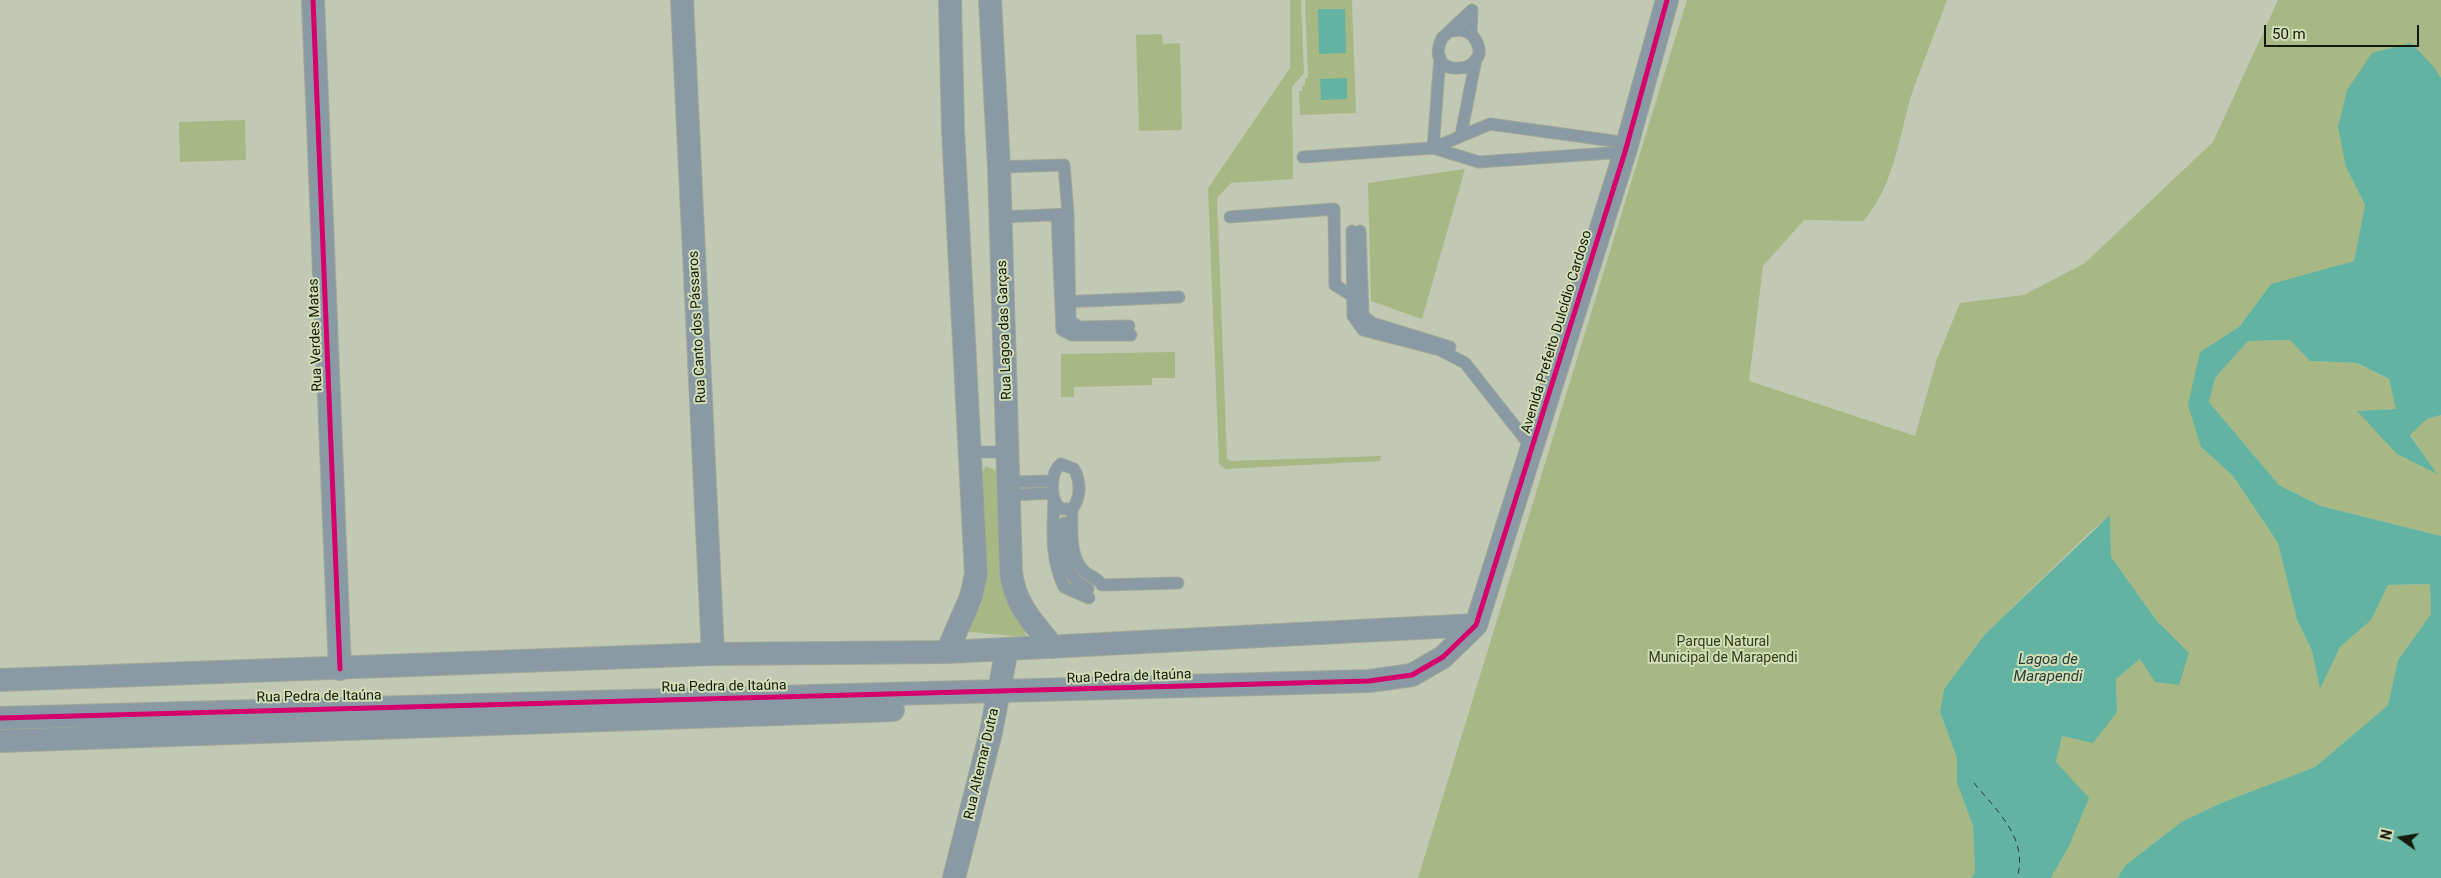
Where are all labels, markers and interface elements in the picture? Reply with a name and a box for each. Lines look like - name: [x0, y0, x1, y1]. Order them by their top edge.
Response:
- scale bar: [2266, 15, 2421, 47]
- text: 50 m: [2272, 25, 2306, 43]
- street label: Avenida Prefeito Dulcídio Cardoso: [1518, 228, 1596, 436]
- street label: Rua Canto dos Pássaros: [686, 250, 710, 404]
- street label: Rua Lagoa das Garças: [994, 260, 1016, 400]
- street label: Rua Verdes Matas: [306, 278, 326, 392]
- park label: Parque Natural Municipal de Marapendi: [1648, 634, 1798, 666]
- water label: Lagoa de Marapendi: [2014, 651, 2082, 686]
- street label: Rua Pedra de Itaúna: [1066, 666, 1192, 688]
- street label: Rua Pedra de Itaúna: [661, 678, 787, 696]
- street label: Rua Pedra de Itaúna: [256, 688, 382, 706]
- street label: Rua Altemar Dutra: [961, 707, 1003, 821]
- north arrow: [2376, 813, 2426, 863]
- text: N: [2377, 828, 2395, 841]

